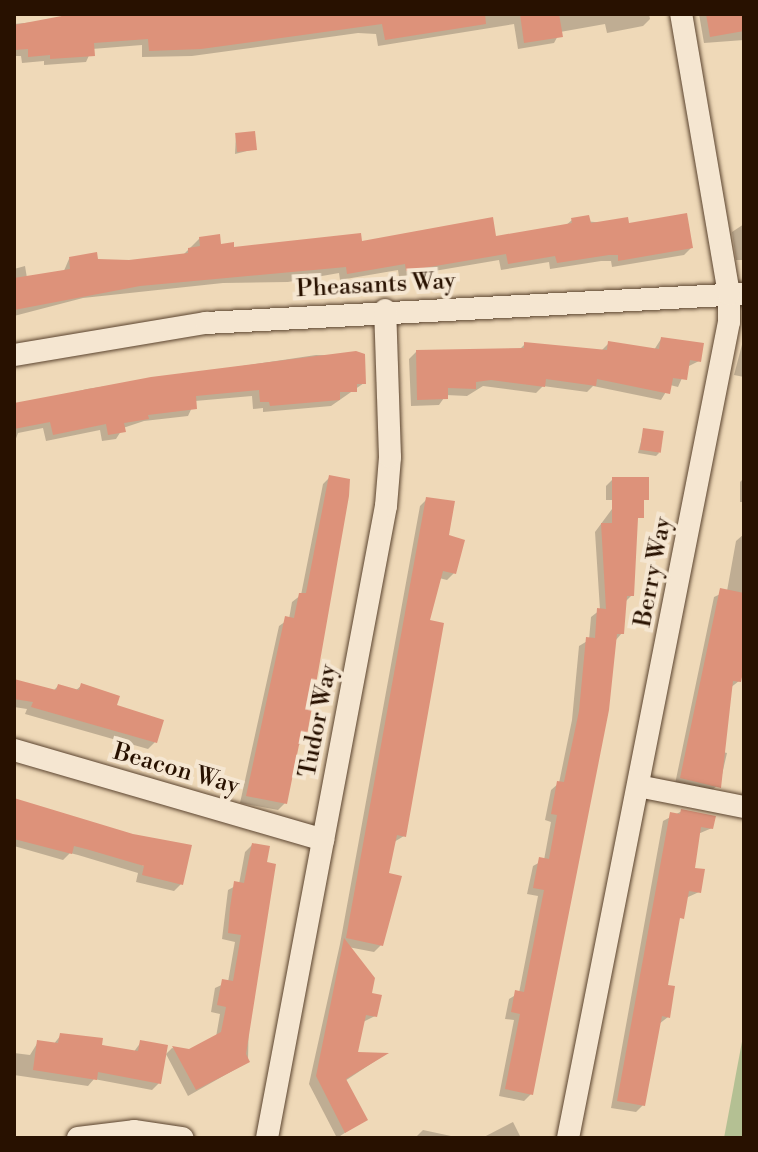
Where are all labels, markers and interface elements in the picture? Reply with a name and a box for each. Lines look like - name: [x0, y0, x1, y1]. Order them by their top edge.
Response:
- street label: Pheasants Way: [295, 267, 457, 305]
- street label: Berry Way: [629, 515, 679, 629]
- street label: Tudor Way: [294, 662, 344, 780]
- street label: Beacon Way: [110, 738, 242, 802]

